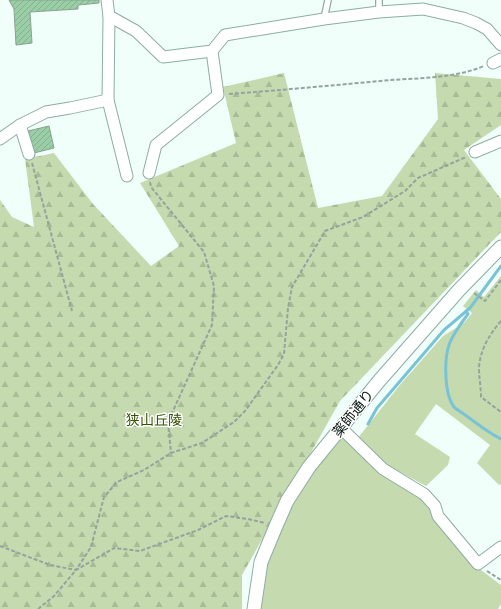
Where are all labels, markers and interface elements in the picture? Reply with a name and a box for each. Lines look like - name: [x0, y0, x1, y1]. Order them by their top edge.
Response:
- street label: 薬師通り: [328, 386, 378, 440]
- park label: 狭山丘陵: [126, 411, 182, 429]

